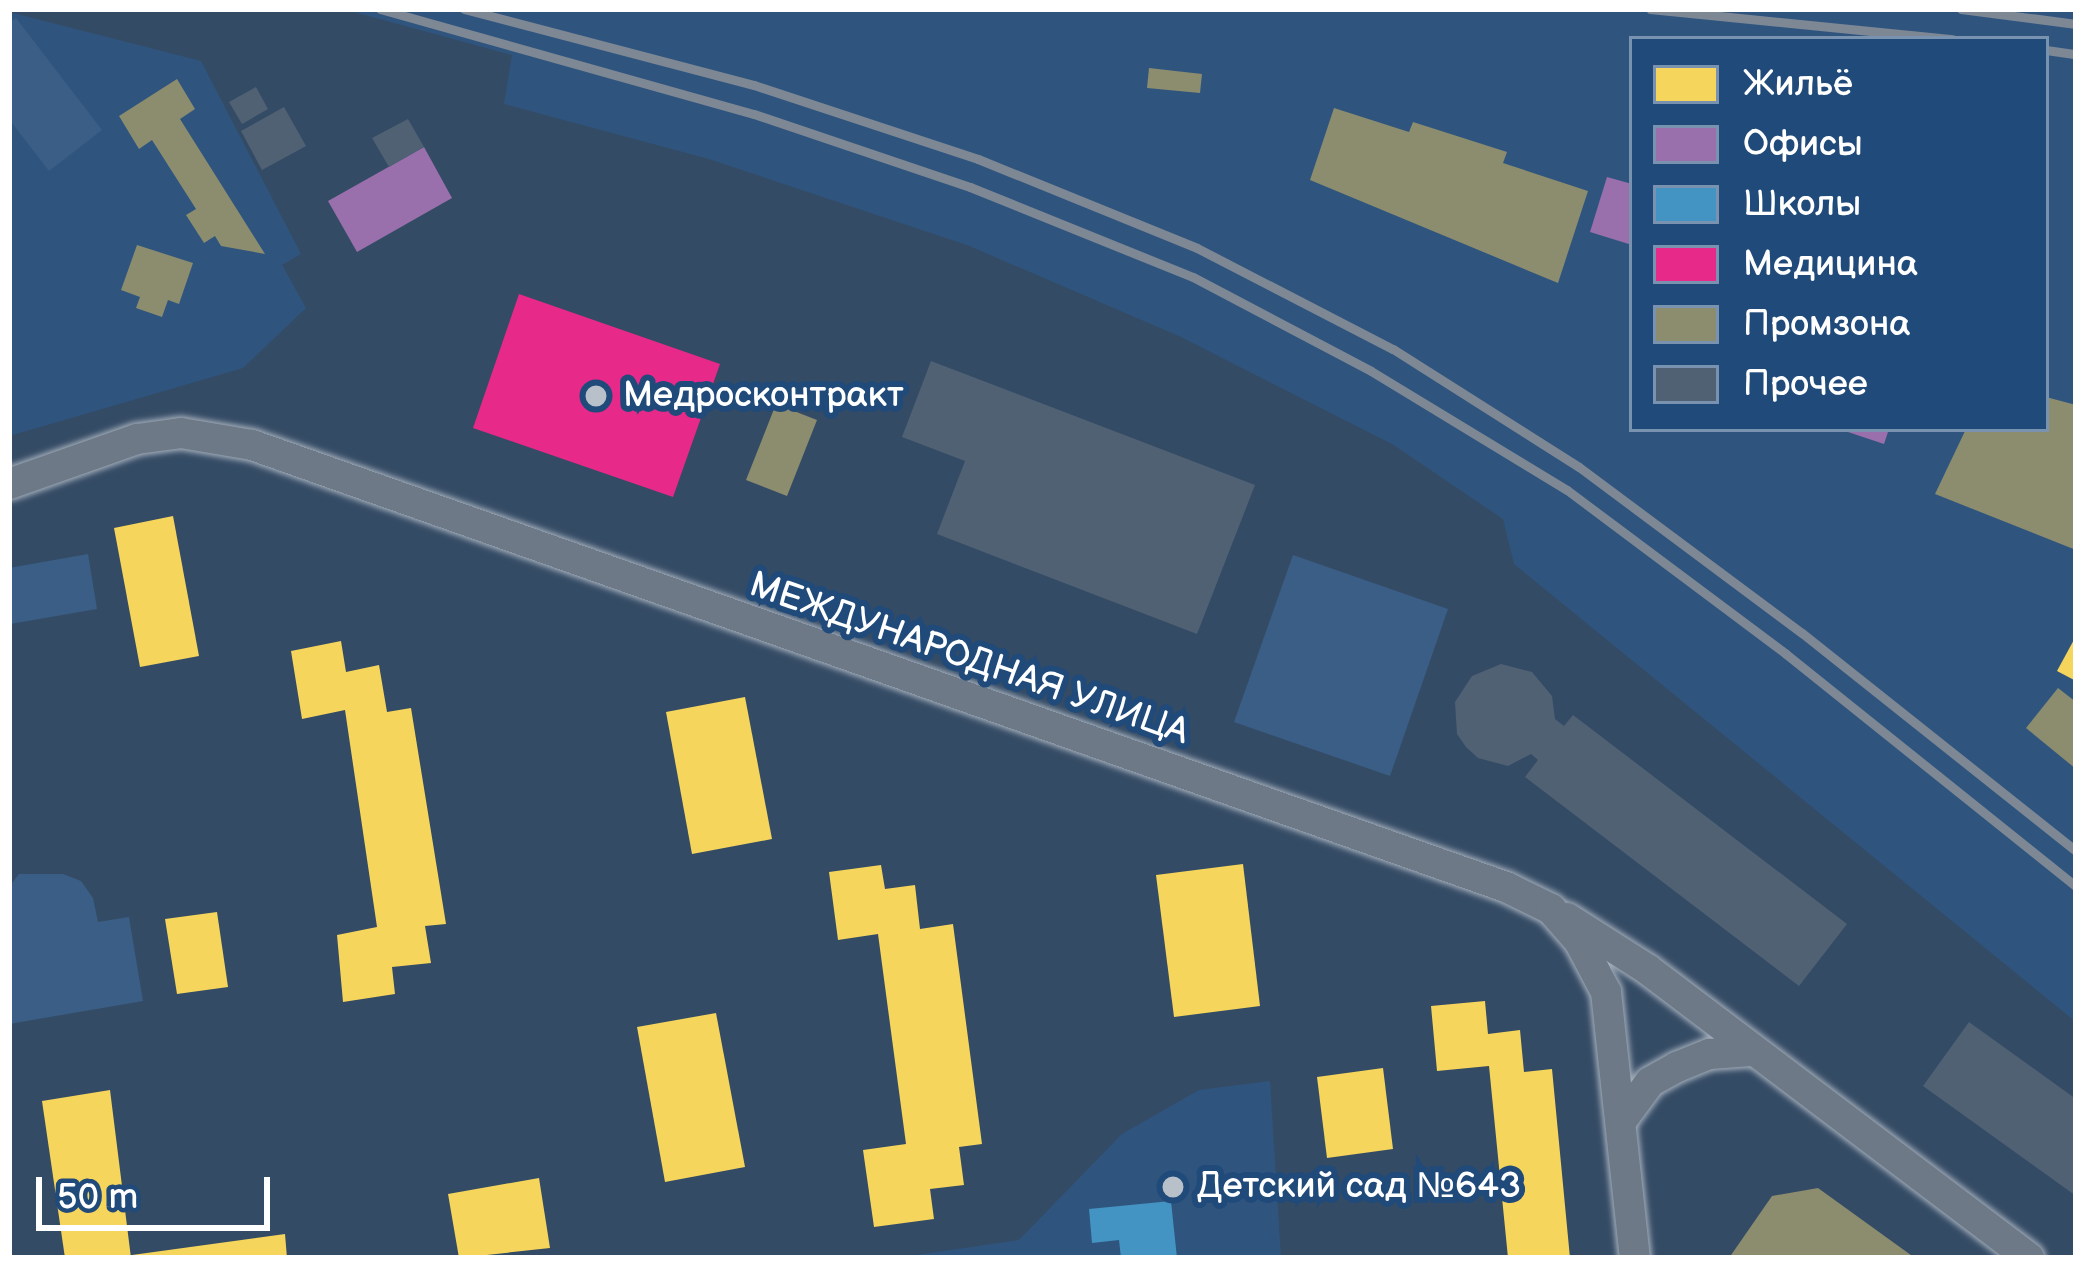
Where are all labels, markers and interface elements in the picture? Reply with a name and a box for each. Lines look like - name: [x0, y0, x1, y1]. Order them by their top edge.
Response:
- legend: [1629, 36, 2049, 432]
- text: Жильё: [1743, 63, 1853, 106]
- text: Офисы: [1743, 123, 1863, 166]
- text: Школы: [1743, 183, 1861, 226]
- text: Медицина: [1743, 243, 1918, 286]
- text: Промзона: [1743, 303, 1911, 346]
- text: Прочее: [1743, 363, 1868, 406]
- place label: Медросконтракт: [623, 374, 904, 418]
- marker: Медросконтракт: [580, 380, 612, 412]
- street label: МЕЖДУНАРОДНАЯ УЛИЦА: [744, 563, 1194, 755]
- scale bar: [42, 1153, 276, 1227]
- place label: Детский сад №643: [1197, 1165, 1521, 1209]
- marker: Детский сад №643: [1160, 1174, 1186, 1200]
- text: 50 m: [57, 1176, 138, 1219]

